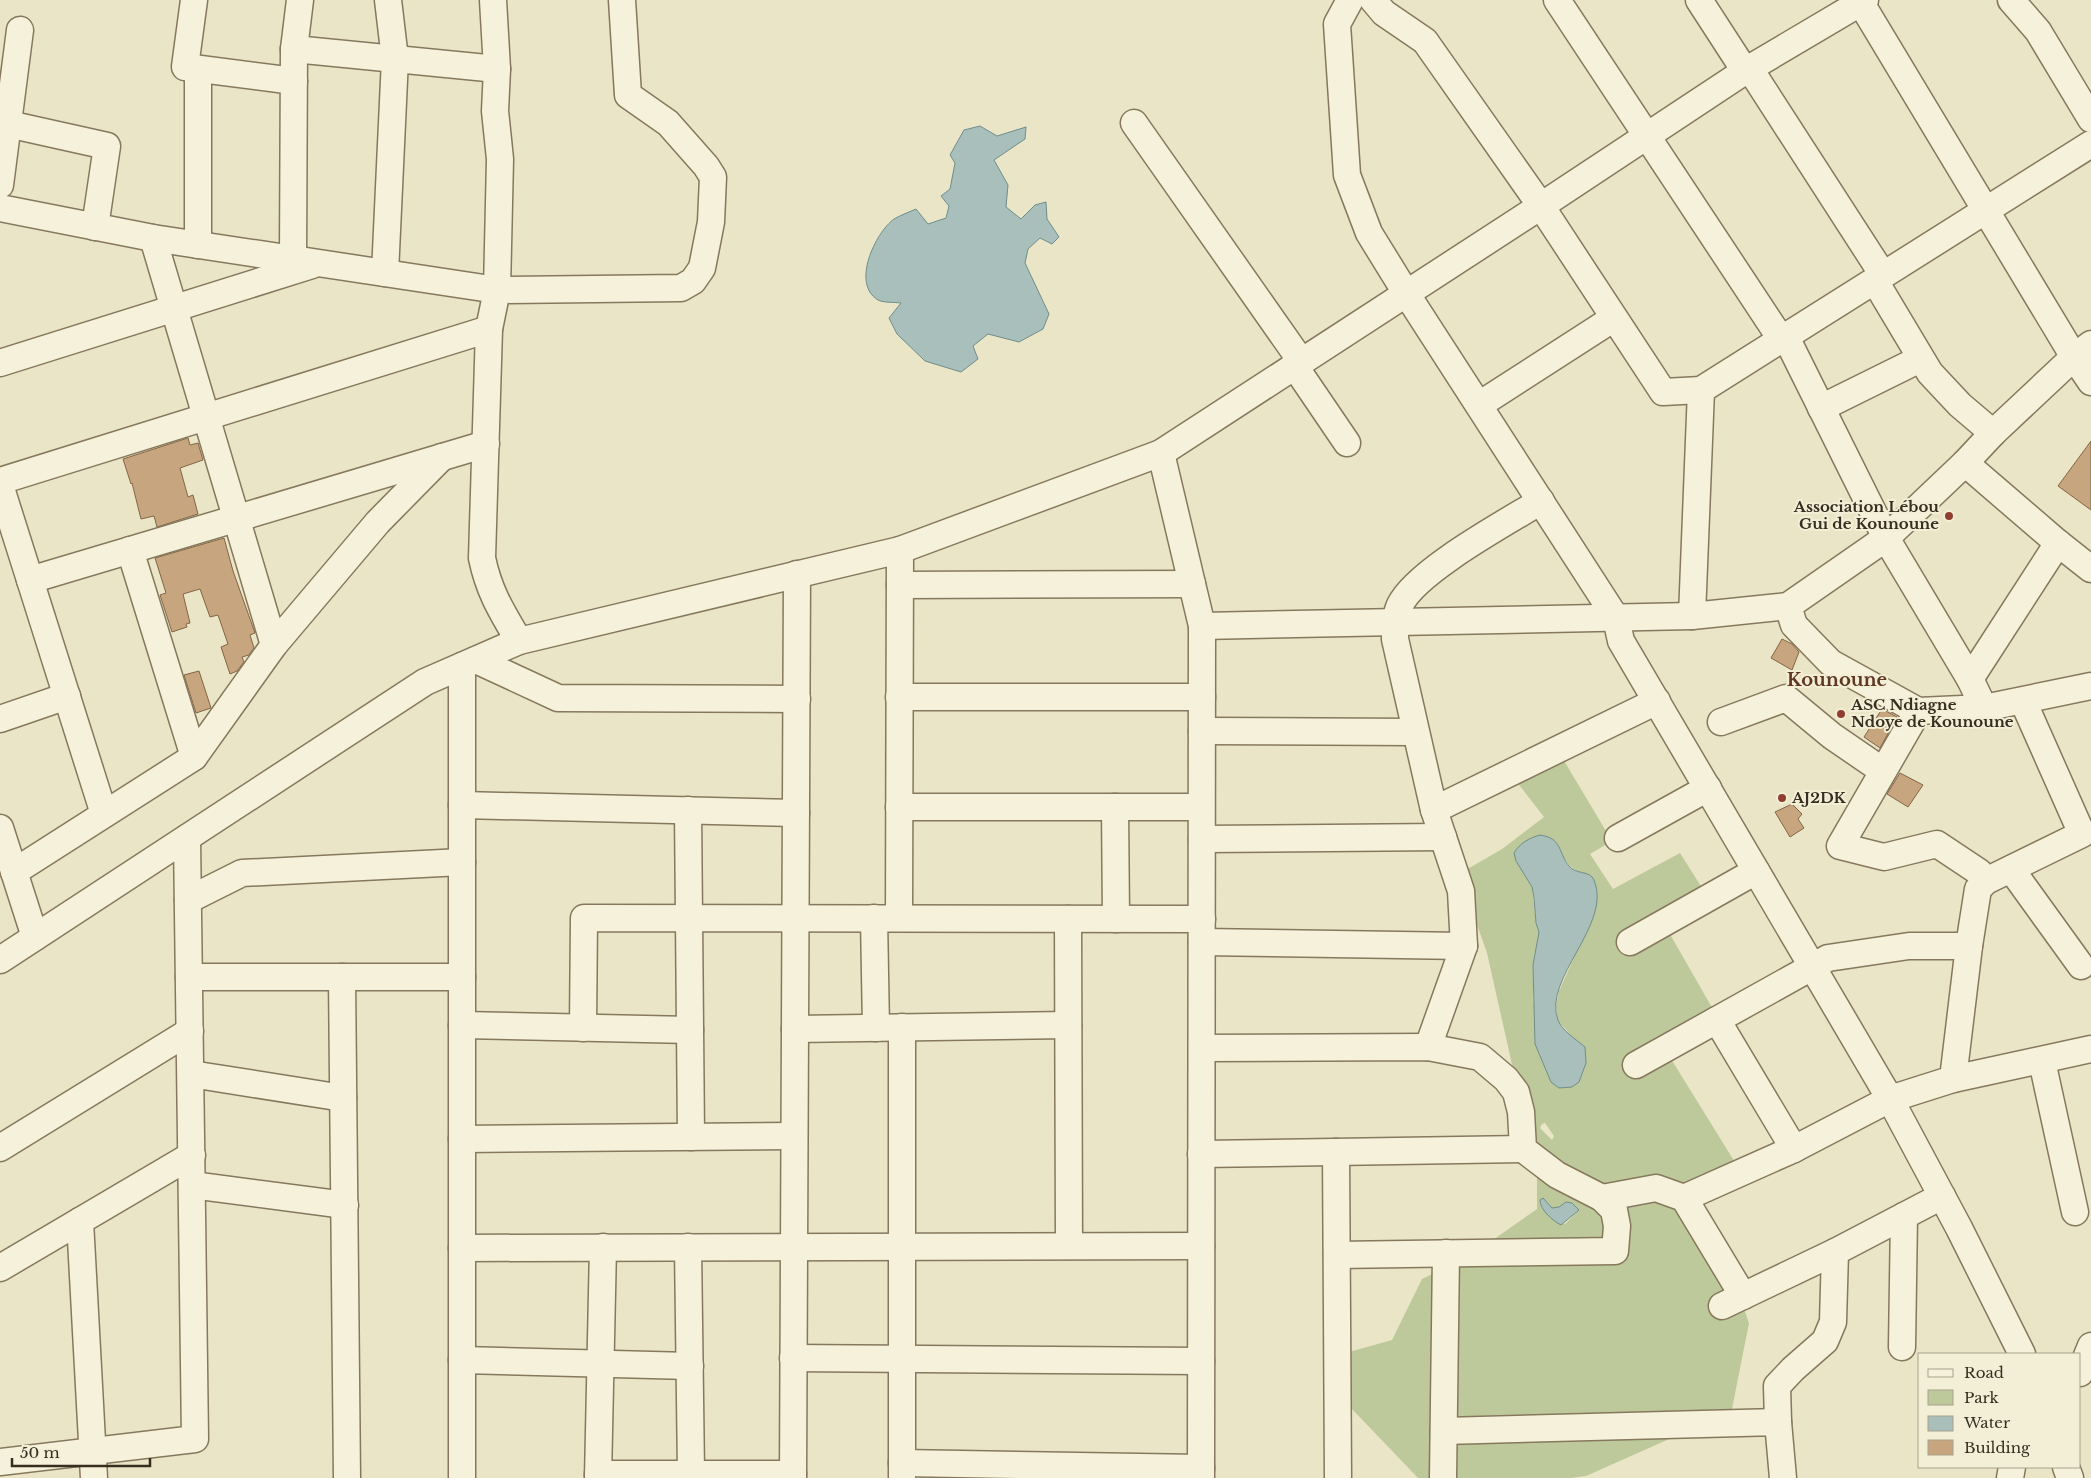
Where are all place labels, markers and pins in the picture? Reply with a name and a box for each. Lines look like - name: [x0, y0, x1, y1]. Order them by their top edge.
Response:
- place label: Association Lébou Gui de Kounoune: [1793, 497, 1939, 533]
- marker: Association Lébou Gui de Kounoune: [1943, 510, 1955, 522]
- place label: ASC Ndiagne Ndoye de Kounoune: [1850, 695, 2014, 731]
- marker: ASC Ndiagne Ndoye de Kounoune: [1835, 708, 1847, 720]
- place label: AJ2DK: [1791, 788, 1847, 807]
- marker: AJ2DK: [1776, 792, 1788, 804]

